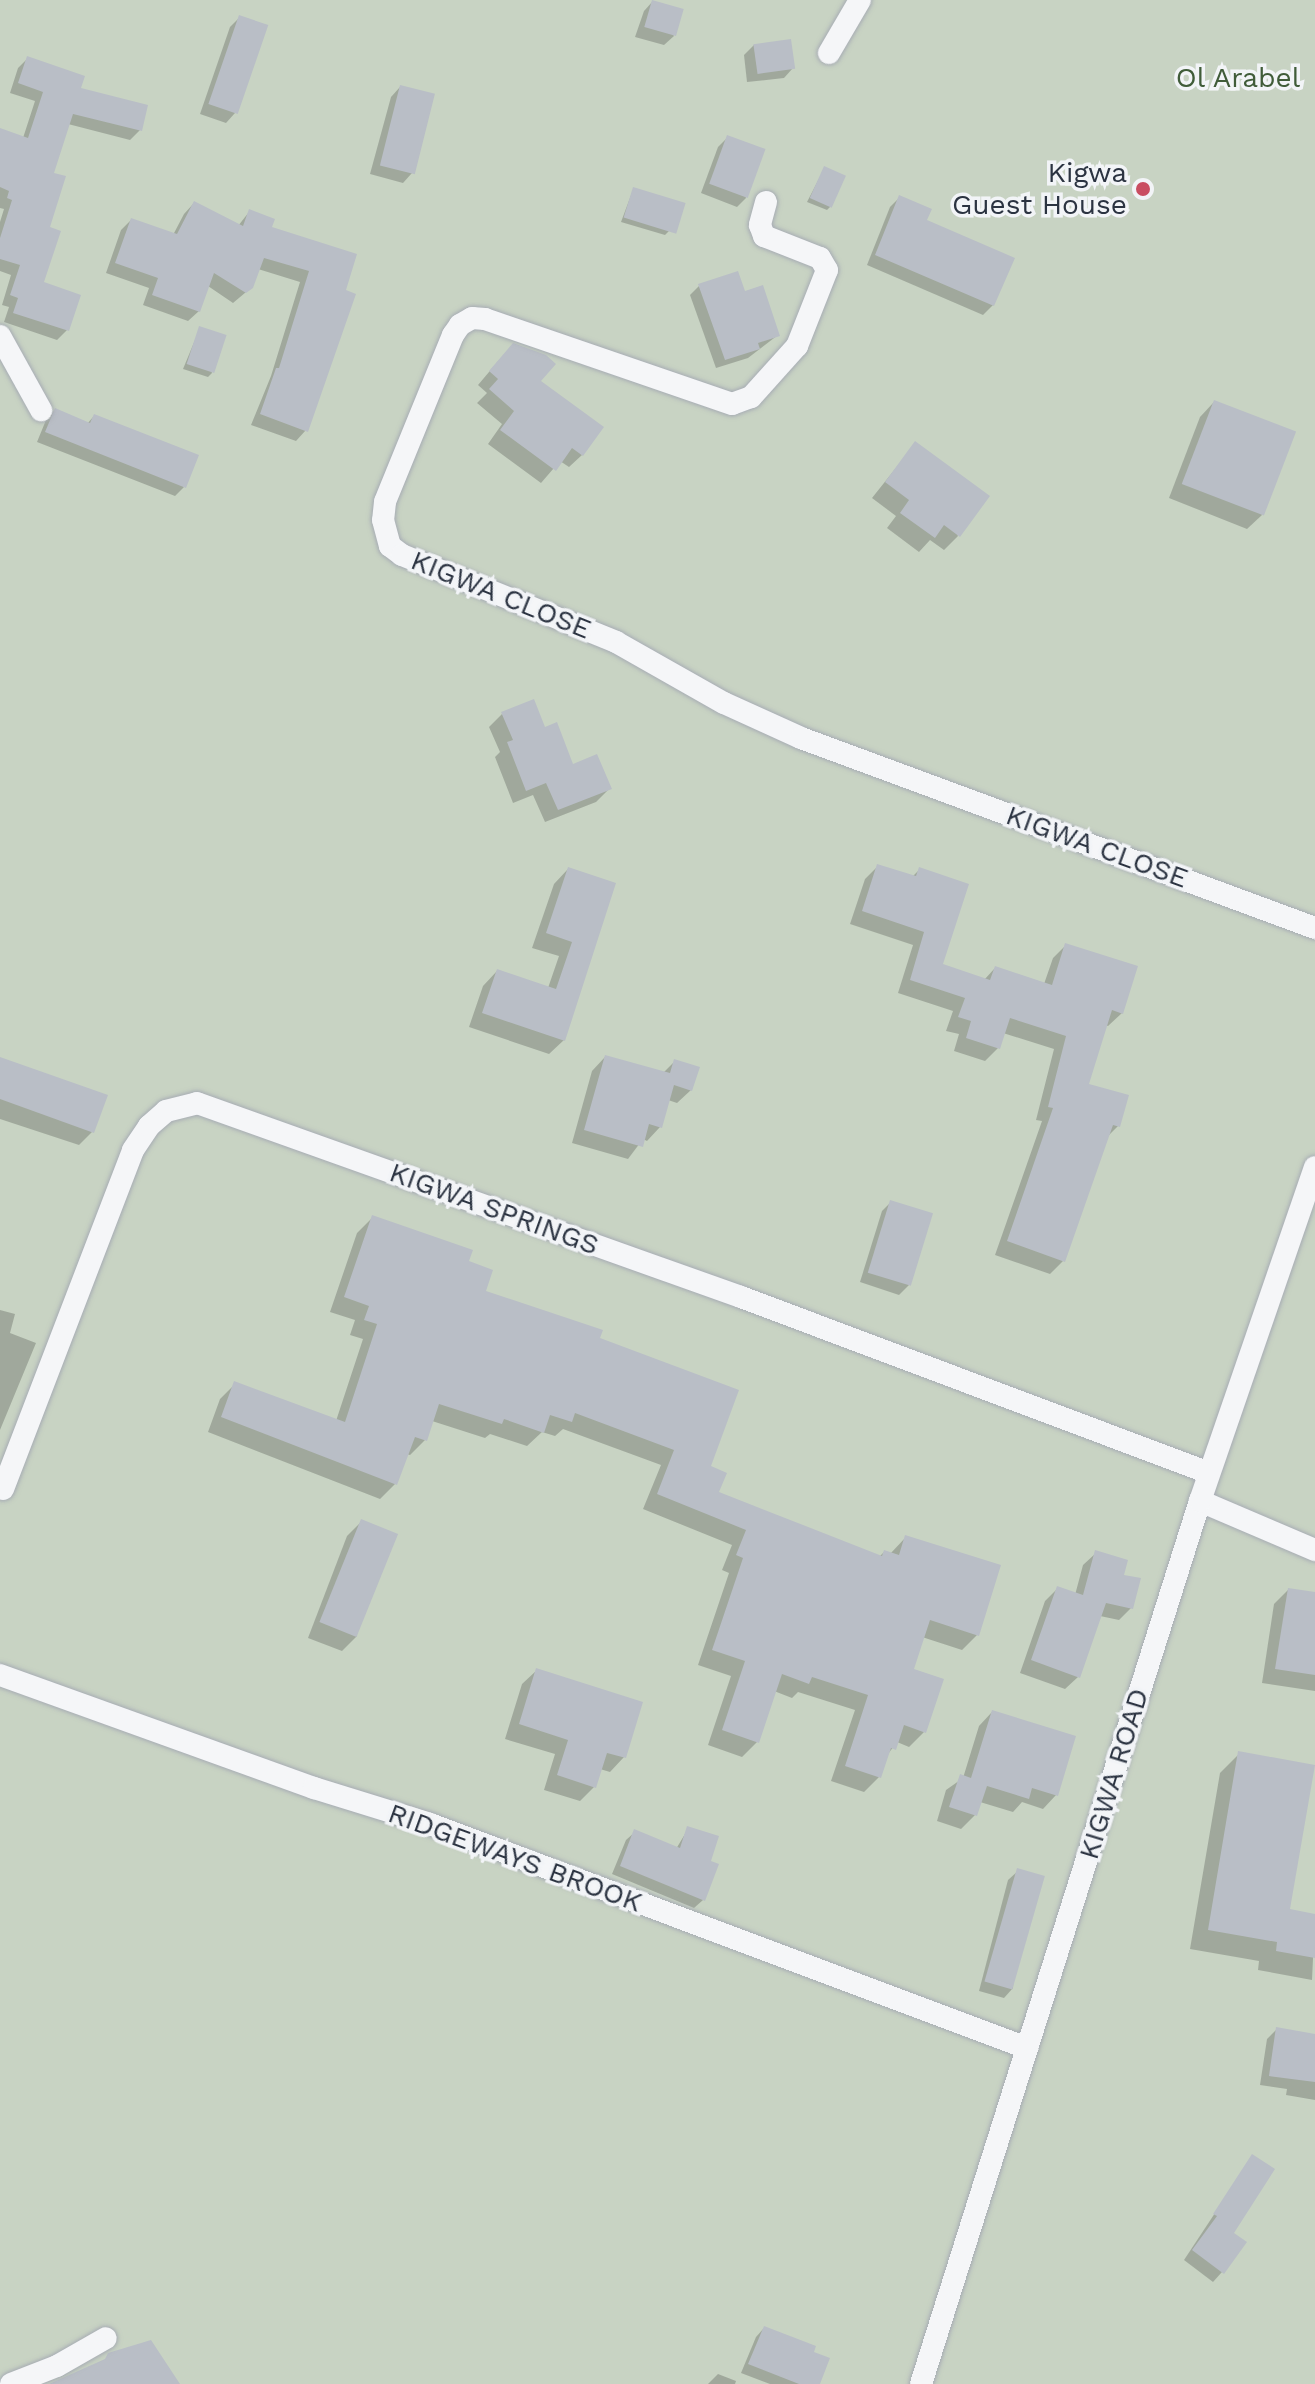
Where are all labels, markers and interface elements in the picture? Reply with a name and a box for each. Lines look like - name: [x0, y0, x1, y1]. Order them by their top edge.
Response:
- park label: Ol Arabel: [1175, 61, 1301, 95]
- place label: Kigwa Guest House: [952, 156, 1127, 222]
- marker: Kigwa Guest House: [1134, 180, 1152, 198]
- street label: KIGWA CLOSE: [405, 543, 597, 647]
- street label: KIGWA CLOSE: [1001, 798, 1193, 896]
- street label: KIGWA SPRINGS: [384, 1155, 604, 1263]
- street label: KIGWA ROAD: [1072, 1684, 1156, 1864]
- street label: RIDGEWAYS BROOK: [383, 1796, 647, 1920]

